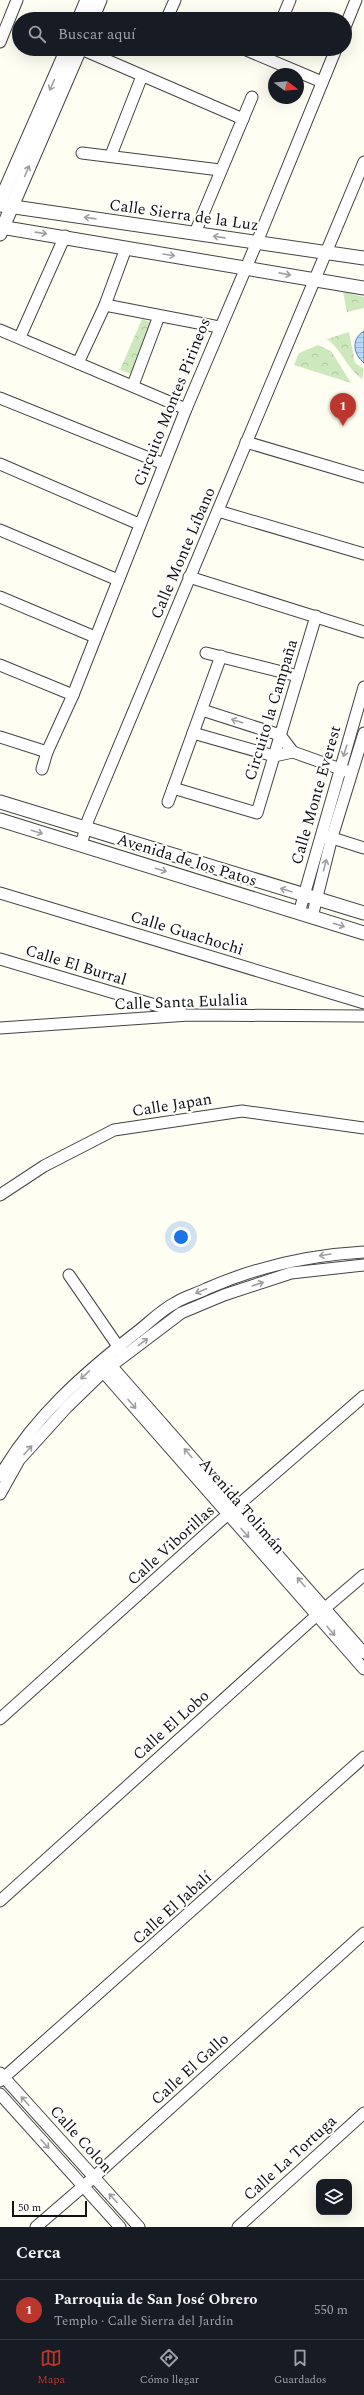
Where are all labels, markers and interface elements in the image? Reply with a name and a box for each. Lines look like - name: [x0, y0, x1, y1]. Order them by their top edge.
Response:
- search box: [12, 12, 352, 56]
- icon: search: [26, 23, 48, 45]
- text: Buscar aquí: [58, 23, 136, 46]
- north arrow: [268, 68, 304, 104]
- one-way arrow: [47, 78, 55, 90]
- one-way arrow: [24, 166, 31, 178]
- street label: Calle Sierra de la Luz: [108, 193, 260, 237]
- one-way arrow: [84, 214, 97, 222]
- one-way arrow: [34, 229, 47, 237]
- one-way arrow: [213, 233, 226, 241]
- one-way arrow: [162, 251, 175, 259]
- one-way arrow: [278, 271, 291, 279]
- street label: Circuito Montes Pirineos: [127, 314, 217, 490]
- pin: 1: [330, 393, 356, 426]
- street label: Calle Monte Líbano: [144, 483, 222, 623]
- street label: Circuito la Campaña: [238, 636, 304, 784]
- one-way arrow: [230, 717, 243, 724]
- street label: Calle Monte Everest: [285, 722, 347, 867]
- one-way arrow: [341, 744, 348, 757]
- street label: Avenida de los Patos: [114, 827, 260, 893]
- one-way arrow: [31, 829, 44, 836]
- one-way arrow: [322, 859, 329, 872]
- one-way arrow: [155, 867, 168, 874]
- one-way arrow: [280, 886, 293, 893]
- street label: Calle Guachochi: [127, 904, 247, 962]
- one-way arrow: [332, 922, 345, 929]
- street label: Calle El Burral: [23, 938, 129, 992]
- street label: Calle Santa Eulalia: [114, 988, 248, 1016]
- street label: Calle Japan: [130, 1087, 214, 1123]
- your location: [171, 1227, 191, 1247]
- one-way arrow: [319, 1251, 332, 1259]
- one-way arrow: [251, 1280, 264, 1287]
- one-way arrow: [195, 1288, 207, 1296]
- one-way arrow: [137, 1338, 148, 1346]
- one-way arrow: [80, 1370, 90, 1380]
- one-way arrow: [127, 1399, 136, 1409]
- one-way arrow: [24, 1445, 33, 1455]
- one-way arrow: [183, 1448, 192, 1458]
- street label: Avenida Tolimán: [193, 1452, 291, 1560]
- street label: Calle Viborillas: [122, 1499, 220, 1591]
- one-way arrow: [241, 1528, 250, 1539]
- one-way arrow: [297, 1577, 306, 1587]
- one-way arrow: [326, 1626, 335, 1636]
- street label: Calle El Lobo: [127, 1684, 215, 1766]
- street label: Calle El Jabalí: [127, 1865, 218, 1950]
- street label: Calle El Gallo: [146, 2027, 234, 2111]
- one-way arrow: [21, 2096, 30, 2107]
- street label: Calle Colon: [44, 2100, 118, 2178]
- street label: Calle La Tortuga: [238, 2109, 342, 2207]
- one-way arrow: [40, 2139, 50, 2149]
- map controls: [316, 2179, 352, 2215]
- button: layers: [316, 2179, 352, 2215]
- one-way arrow: [108, 2193, 117, 2203]
- scale bar: [12, 2199, 87, 2218]
- text: 50 m: [18, 2199, 41, 2216]
- text: Cerca: [16, 2240, 61, 2266]
- text: Parroquia de San José Obrero: [54, 2288, 258, 2311]
- text: 1: [25, 2300, 33, 2320]
- text: 550 m: [314, 2300, 348, 2320]
- text: Templo · Calle Sierra del Jardin: [54, 2311, 234, 2331]
- tab: Mapa: [37, 2347, 65, 2388]
- tab: Cómo llegar: [140, 2347, 199, 2388]
- tab: Guardados: [274, 2347, 327, 2388]

